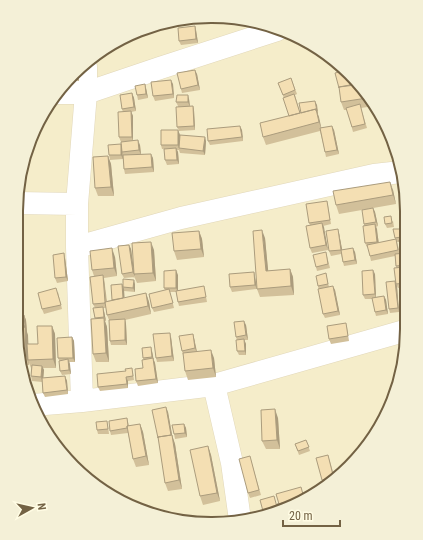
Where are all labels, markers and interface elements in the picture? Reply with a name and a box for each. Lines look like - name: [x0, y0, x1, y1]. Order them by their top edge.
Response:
- north arrow: [12, 488, 52, 528]
- text: N: [35, 502, 48, 511]
- scale bar: [283, 502, 340, 528]
- text: 20 m: [289, 509, 313, 523]

